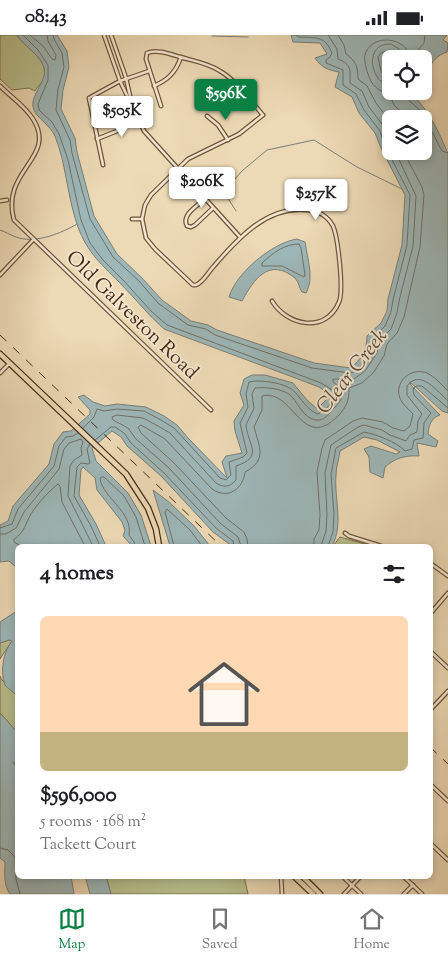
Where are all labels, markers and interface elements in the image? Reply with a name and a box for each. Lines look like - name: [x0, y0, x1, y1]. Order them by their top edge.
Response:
- text: 08:43: [25, 4, 67, 31]
- map controls: [382, 50, 432, 160]
- button: locate: [382, 50, 432, 100]
- pin: $596K: [191, 79, 261, 121]
- text: $596K: [205, 83, 247, 106]
- pin: $505K: [87, 96, 157, 138]
- text: $505K: [102, 100, 142, 123]
- button: layers: [382, 110, 432, 160]
- pin: $206K: [167, 167, 237, 209]
- text: $206K: [180, 171, 224, 194]
- pin: $257K: [281, 179, 351, 221]
- text: $257K: [295, 183, 337, 206]
- street label: Old Galveston Road: [58, 245, 204, 387]
- water label: Clear Creek: [310, 323, 396, 421]
- text: 4 homes: [40, 559, 114, 589]
- icon: filters: [380, 560, 408, 588]
- icon: home: [179, 649, 269, 739]
- text: $596,000: [40, 781, 117, 811]
- text: 5 rooms · 168 m²: [40, 811, 146, 834]
- text: Tackett Court: [40, 834, 136, 857]
- tab: Map: [58, 905, 86, 955]
- tab: Saved: [202, 905, 238, 955]
- tab: Home: [353, 905, 390, 955]

